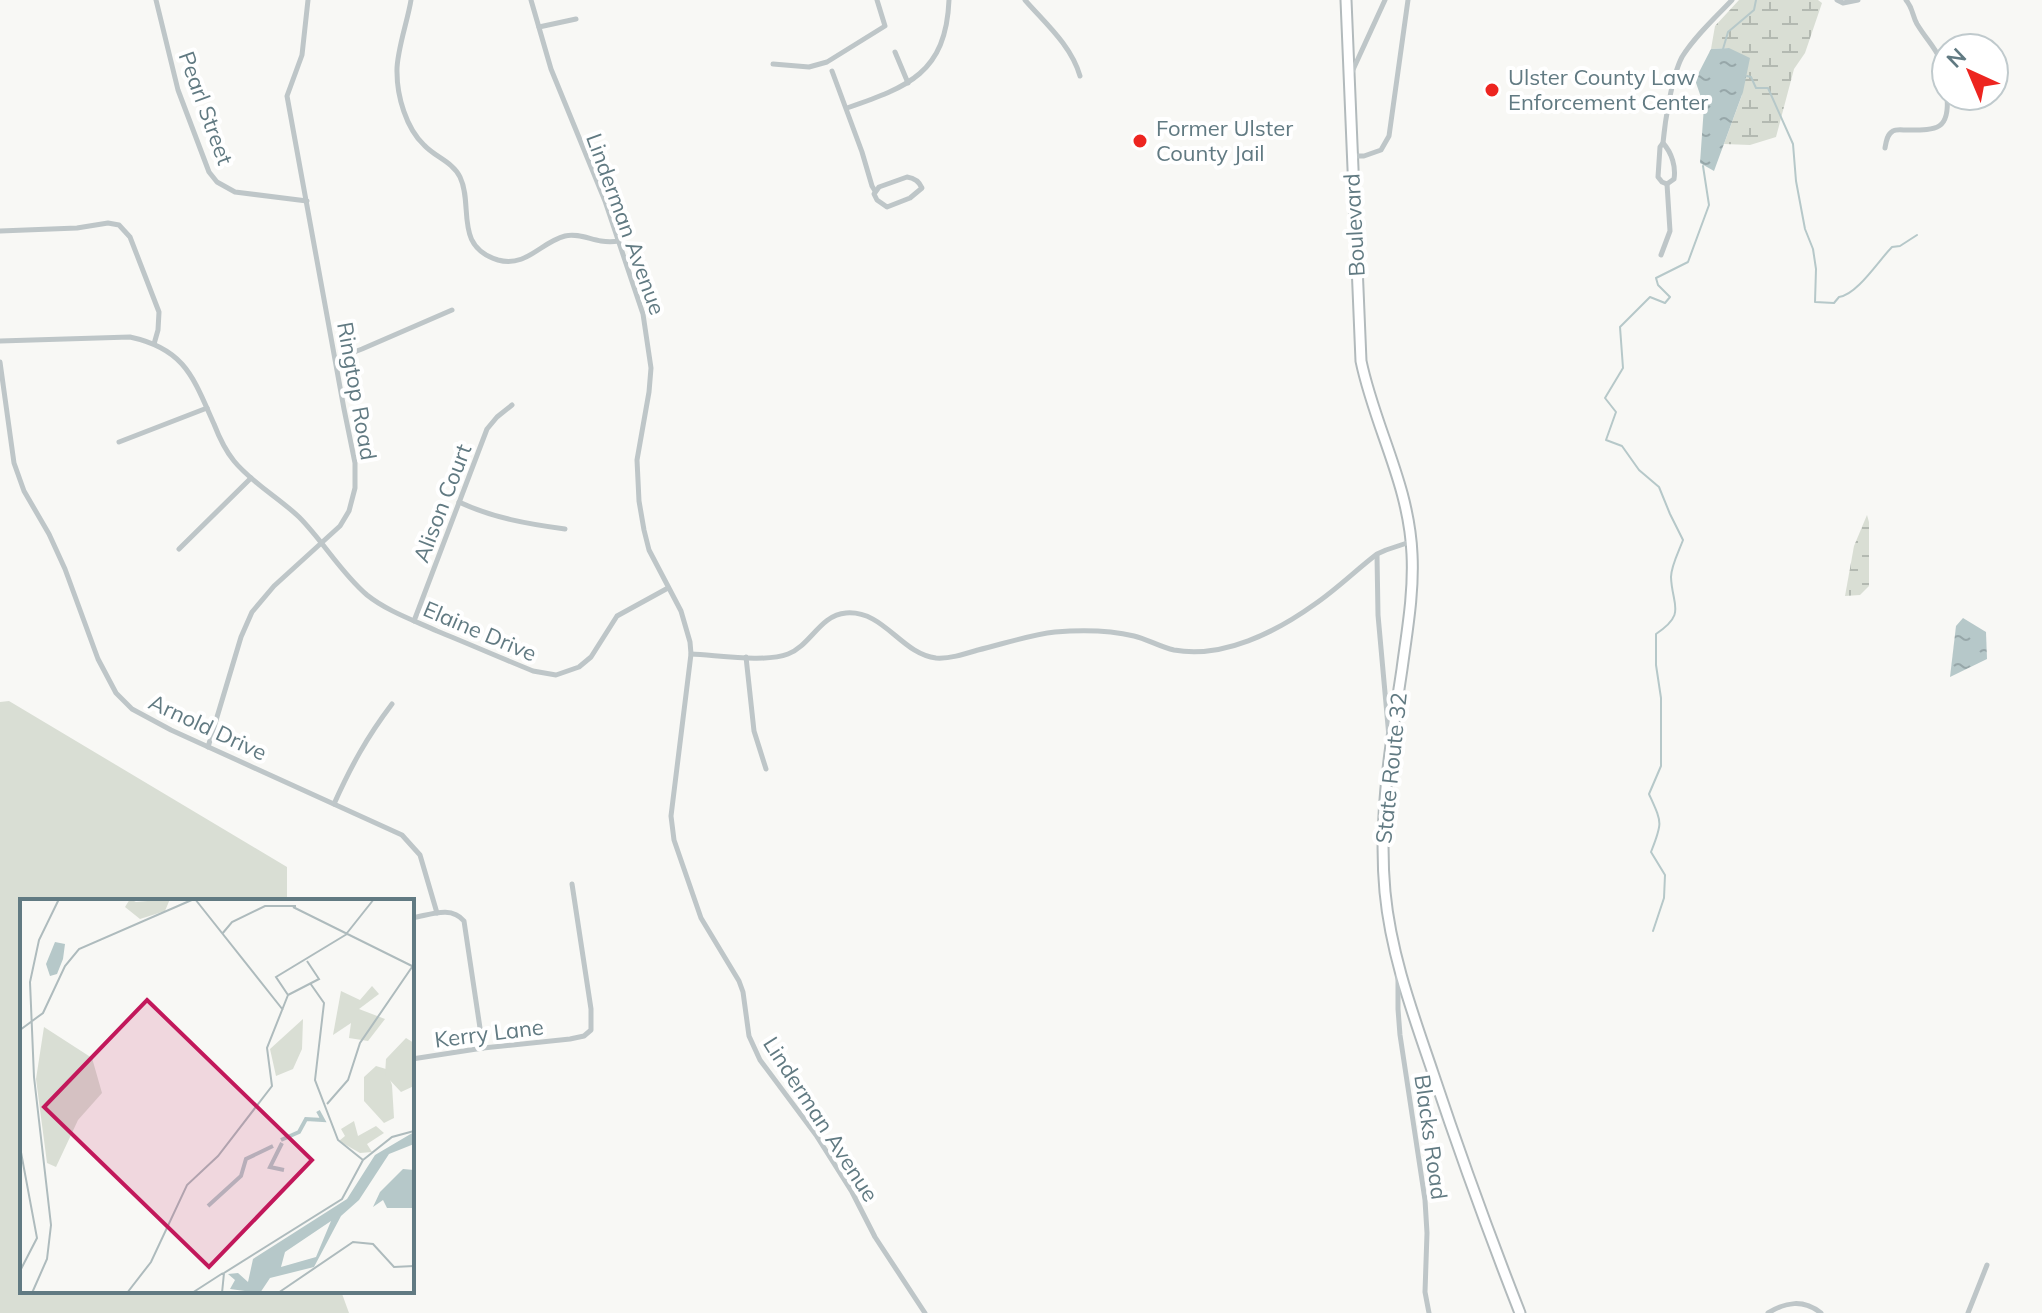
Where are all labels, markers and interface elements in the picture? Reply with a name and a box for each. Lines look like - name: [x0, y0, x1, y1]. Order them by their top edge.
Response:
- north arrow: [1930, 32, 2010, 112]
- text: N: [1940, 42, 1972, 73]
- street label: Pearl Street: [173, 47, 240, 169]
- place label: Ulster County Law Enforcement Center: [1508, 63, 1708, 116]
- marker: Ulster County Law Enforcement Center: [1483, 81, 1501, 99]
- place label: Former Ulster County Jail: [1156, 114, 1293, 167]
- street label: Linderman Avenue: [580, 129, 672, 319]
- marker: Former Ulster County Jail: [1131, 132, 1149, 150]
- street label: Boulevard: [1337, 173, 1371, 277]
- street label: Ringtop Road: [331, 320, 383, 462]
- street label: Alison Court: [407, 440, 477, 566]
- street label: Elaine Drive: [419, 595, 541, 667]
- street label: Arnold Drive: [145, 687, 271, 767]
- street label: State Route 32: [1369, 691, 1413, 845]
- inset map: [20, 899, 414, 1293]
- street label: Kerry Lane: [433, 1012, 545, 1054]
- street label: Linderman Avenue: [757, 1031, 885, 1207]
- street label: Blacks Road: [1408, 1073, 1454, 1201]

